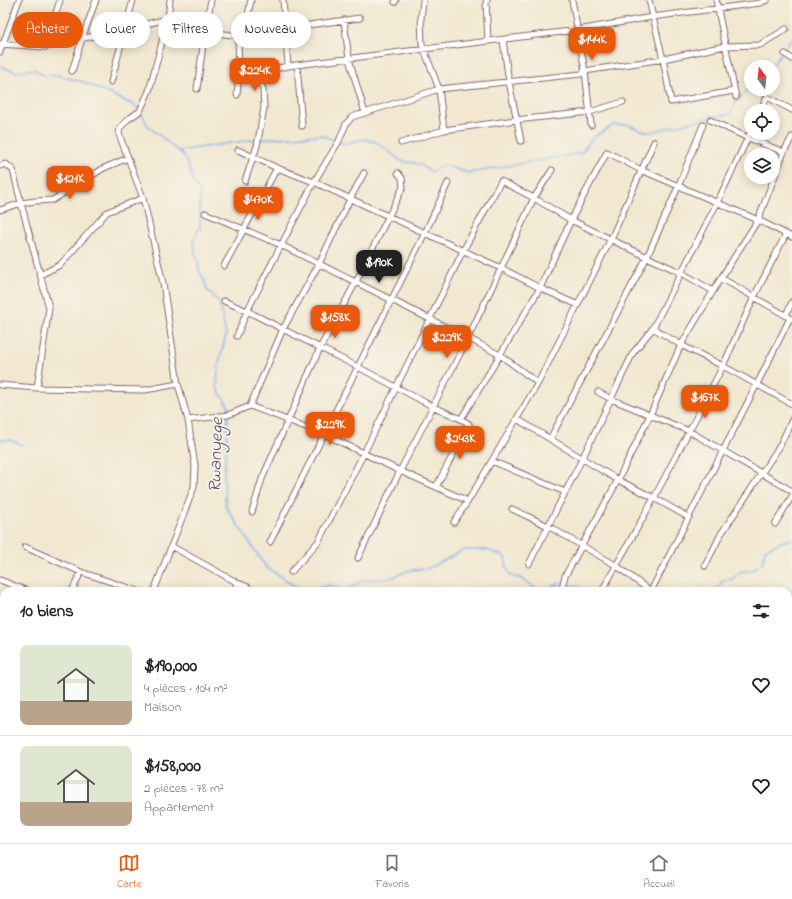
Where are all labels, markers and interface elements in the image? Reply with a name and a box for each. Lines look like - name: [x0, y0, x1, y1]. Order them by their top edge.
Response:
- chip: Acheter: [12, 12, 83, 48]
- chip: Louer: [91, 12, 150, 48]
- chip: Filtres: [158, 12, 223, 48]
- chip: Nouveau: [231, 12, 311, 48]
- pin: $144K: [564, 27, 620, 61]
- text: $144K: [577, 30, 607, 49]
- pin: $224K: [227, 58, 283, 92]
- north arrow: [744, 60, 780, 96]
- map controls: [744, 60, 780, 184]
- text: $224K: [239, 61, 271, 80]
- button: locate: [744, 104, 780, 140]
- button: layers: [744, 148, 780, 184]
- pin: $121K: [42, 166, 98, 200]
- text: $121K: [56, 169, 84, 188]
- pin: $470K: [230, 187, 286, 221]
- text: $470K: [243, 190, 273, 209]
- pin: $190K: [351, 250, 407, 284]
- text: $190K: [365, 253, 393, 272]
- pin: $158K: [307, 305, 363, 339]
- text: $158K: [320, 308, 350, 327]
- pin: $229K: [419, 325, 475, 359]
- text: $229K: [431, 328, 463, 347]
- pin: $167K: [677, 385, 733, 419]
- text: $167K: [690, 388, 720, 407]
- pin: $229K: [302, 412, 358, 446]
- text: $229K: [314, 415, 346, 434]
- water label: Rwanyege: [203, 416, 231, 493]
- pin: $243K: [432, 426, 488, 460]
- text: $243K: [444, 429, 476, 448]
- text: 10 biens: [20, 599, 74, 624]
- icon: filters: [750, 600, 772, 622]
- text: $190,000: [144, 654, 197, 679]
- icon: home: [52, 661, 100, 709]
- icon: heart: [750, 674, 772, 696]
- text: 4 pièces · 104 m²: [144, 679, 228, 698]
- text: Maison: [144, 698, 181, 717]
- text: $158,000: [144, 754, 201, 779]
- icon: home: [52, 762, 100, 810]
- icon: heart: [750, 775, 772, 797]
- text: 2 pièces · 78 m²: [144, 779, 224, 798]
- text: Appartement: [144, 798, 214, 817]
- tab: Carte: [117, 852, 141, 892]
- tab: Favoris: [375, 852, 409, 892]
- tab: Accueil: [643, 852, 675, 892]

